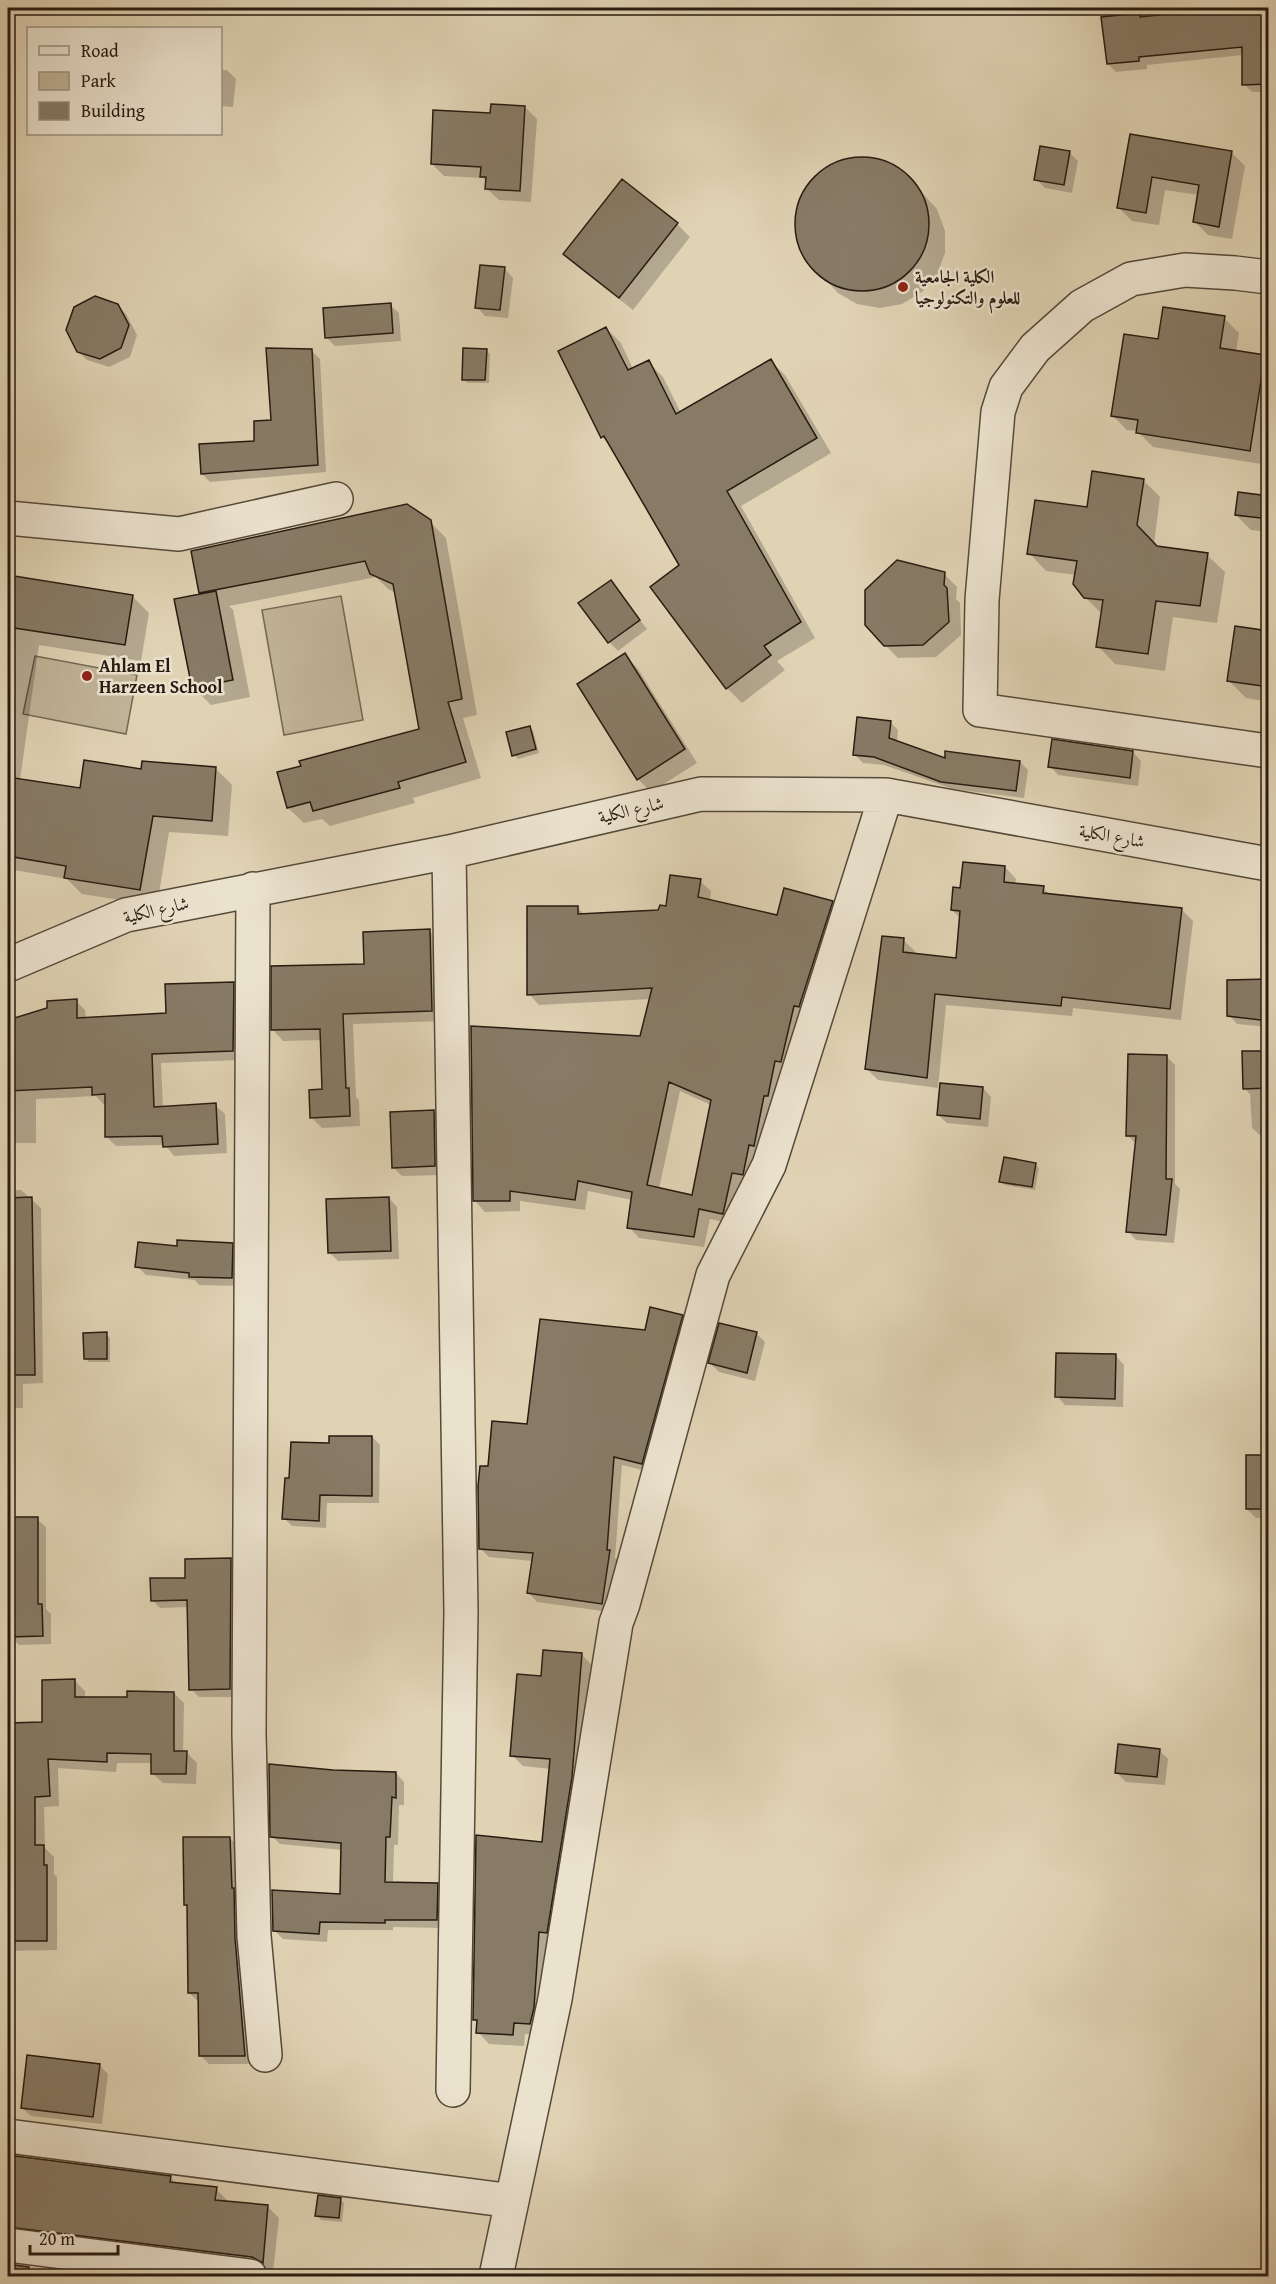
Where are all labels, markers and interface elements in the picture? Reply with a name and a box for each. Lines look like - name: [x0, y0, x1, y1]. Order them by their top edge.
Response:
- legend: [27, 27, 222, 135]
- text: Road: [81, 37, 119, 64]
- text: Park: [81, 67, 117, 94]
- text: Building: [81, 97, 145, 124]
- place label: الكلية الجامعية للعلوم والتكنولوجيا: [915, 263, 1020, 314]
- marker: الكلية الجامعية للعلوم والتكنولوجيا: [896, 280, 910, 294]
- place label: Ahlam El Harzeen School: [99, 652, 223, 700]
- marker: Ahlam El Harzeen School: [80, 669, 94, 683]
- street label: شارع الكلية: [595, 789, 667, 832]
- street label: شارع الكلية: [1077, 816, 1147, 857]
- street label: شارع الكلية: [120, 889, 192, 932]
- scale bar: [30, 2218, 118, 2256]
- text: 20 m: [39, 2225, 75, 2252]

